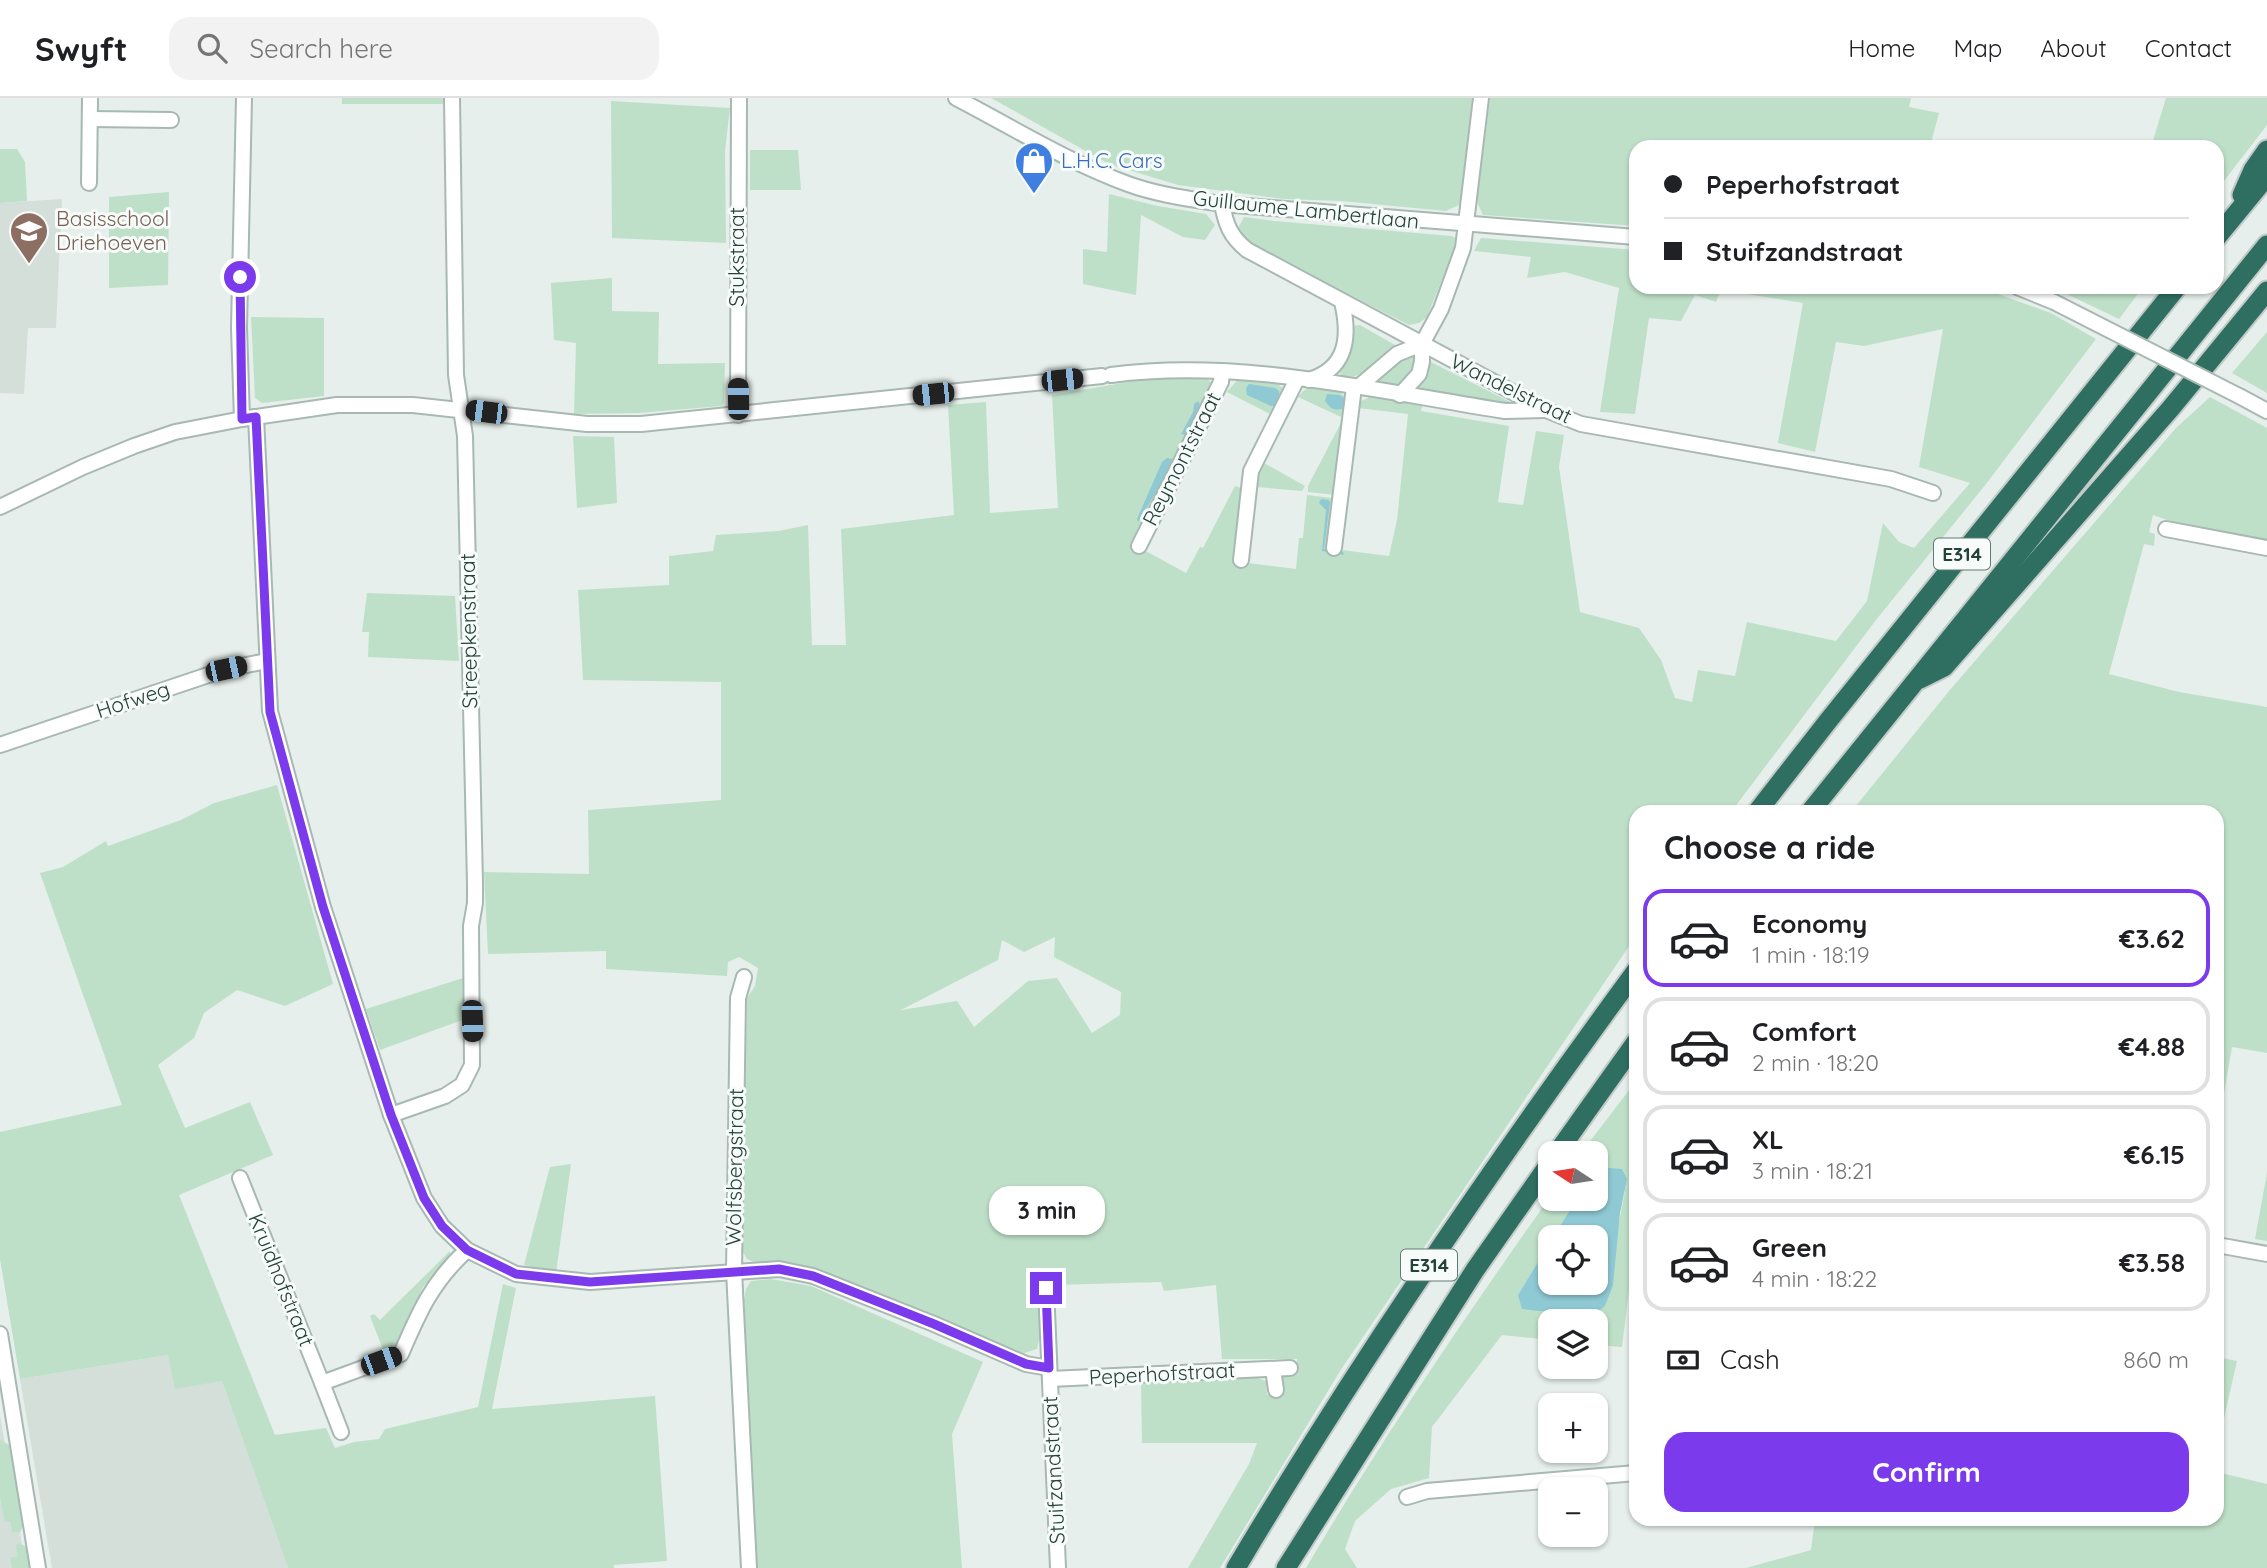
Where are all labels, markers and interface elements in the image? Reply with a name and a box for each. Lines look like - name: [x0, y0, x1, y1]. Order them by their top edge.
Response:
- search box: [169, 17, 659, 80]
- text: Swyft: [35, 28, 127, 69]
- icon: search: [193, 29, 231, 67]
- text: Search here: [249, 32, 393, 65]
- text: Home: [1848, 33, 1915, 63]
- text: Map: [1953, 33, 2002, 63]
- text: About: [2040, 33, 2107, 63]
- text: Contact: [2145, 33, 2232, 63]
- shop icon: L.H.C. Cars: [1013, 140, 1055, 195]
- place label: L.H.C. Cars: [1061, 147, 1163, 173]
- text: Peperhofstraat: [1706, 168, 1900, 201]
- street label: Guillaume Lambertlaan: [1192, 184, 1421, 234]
- place label: Basisschool Driehoeven: [56, 205, 169, 255]
- street label: Stukstraat: [723, 207, 749, 307]
- school or university icon: Basisschool Driehoeven: [8, 210, 50, 265]
- text: Stuifzandstraat: [1706, 235, 1903, 268]
- route start: [224, 261, 256, 293]
- street label: Wandelstraat: [1446, 347, 1576, 429]
- car: [1041, 367, 1084, 393]
- car: [728, 378, 749, 420]
- car: [912, 381, 955, 407]
- street label: Reymontstraat: [1136, 387, 1226, 530]
- car: [464, 399, 509, 425]
- road number: E314: [1934, 538, 1990, 569]
- street label: Streepkenstraat: [454, 553, 482, 709]
- car: [204, 654, 249, 684]
- street label: Hofweg: [93, 675, 173, 723]
- text: Choose a ride: [1664, 827, 1876, 867]
- icon: car: [1668, 907, 1731, 970]
- text: Economy: [1752, 907, 1867, 940]
- text: €3.62: [2119, 922, 2185, 955]
- text: 1 min · 18:19: [1752, 940, 1870, 969]
- car: [461, 1000, 484, 1042]
- icon: car: [1668, 1015, 1731, 1078]
- text: Comfort: [1752, 1015, 1857, 1048]
- text: €4.88: [2118, 1030, 2185, 1063]
- text: 2 min · 18:20: [1752, 1048, 1879, 1077]
- street label: Wolfsbergstraat: [720, 1088, 748, 1246]
- icon: car: [1668, 1123, 1731, 1186]
- text: XL: [1752, 1123, 1784, 1156]
- text: €6.15: [2124, 1138, 2185, 1171]
- north arrow: [1538, 1141, 1608, 1211]
- map controls: [1538, 1141, 1608, 1547]
- text: 3 min · 18:21: [1752, 1156, 1873, 1185]
- callout: 3 min: [988, 1186, 1104, 1236]
- text: 3 min: [1017, 1196, 1077, 1225]
- street label: Kruidhofstraat: [243, 1209, 320, 1350]
- button: locate: [1538, 1225, 1608, 1295]
- icon: car: [1668, 1231, 1731, 1294]
- text: Green: [1752, 1231, 1827, 1264]
- text: €3.58: [2119, 1246, 2185, 1279]
- road number: E314: [1401, 1250, 1457, 1280]
- text: 4 min · 18:22: [1752, 1264, 1877, 1293]
- route end: [1030, 1272, 1062, 1304]
- button: layers: [1538, 1309, 1608, 1379]
- icon: cash: [1664, 1341, 1702, 1379]
- text: Cash: [1720, 1343, 1780, 1376]
- car: [358, 1344, 405, 1378]
- text: 860 m: [2123, 1345, 2189, 1374]
- street label: Peperhofstraat: [1088, 1356, 1236, 1390]
- button: +: [1538, 1393, 1608, 1463]
- street label: Stuifzandstraat: [1036, 1395, 1070, 1545]
- button: Confirm: [1664, 1432, 2189, 1512]
- button: −: [1538, 1477, 1608, 1547]

